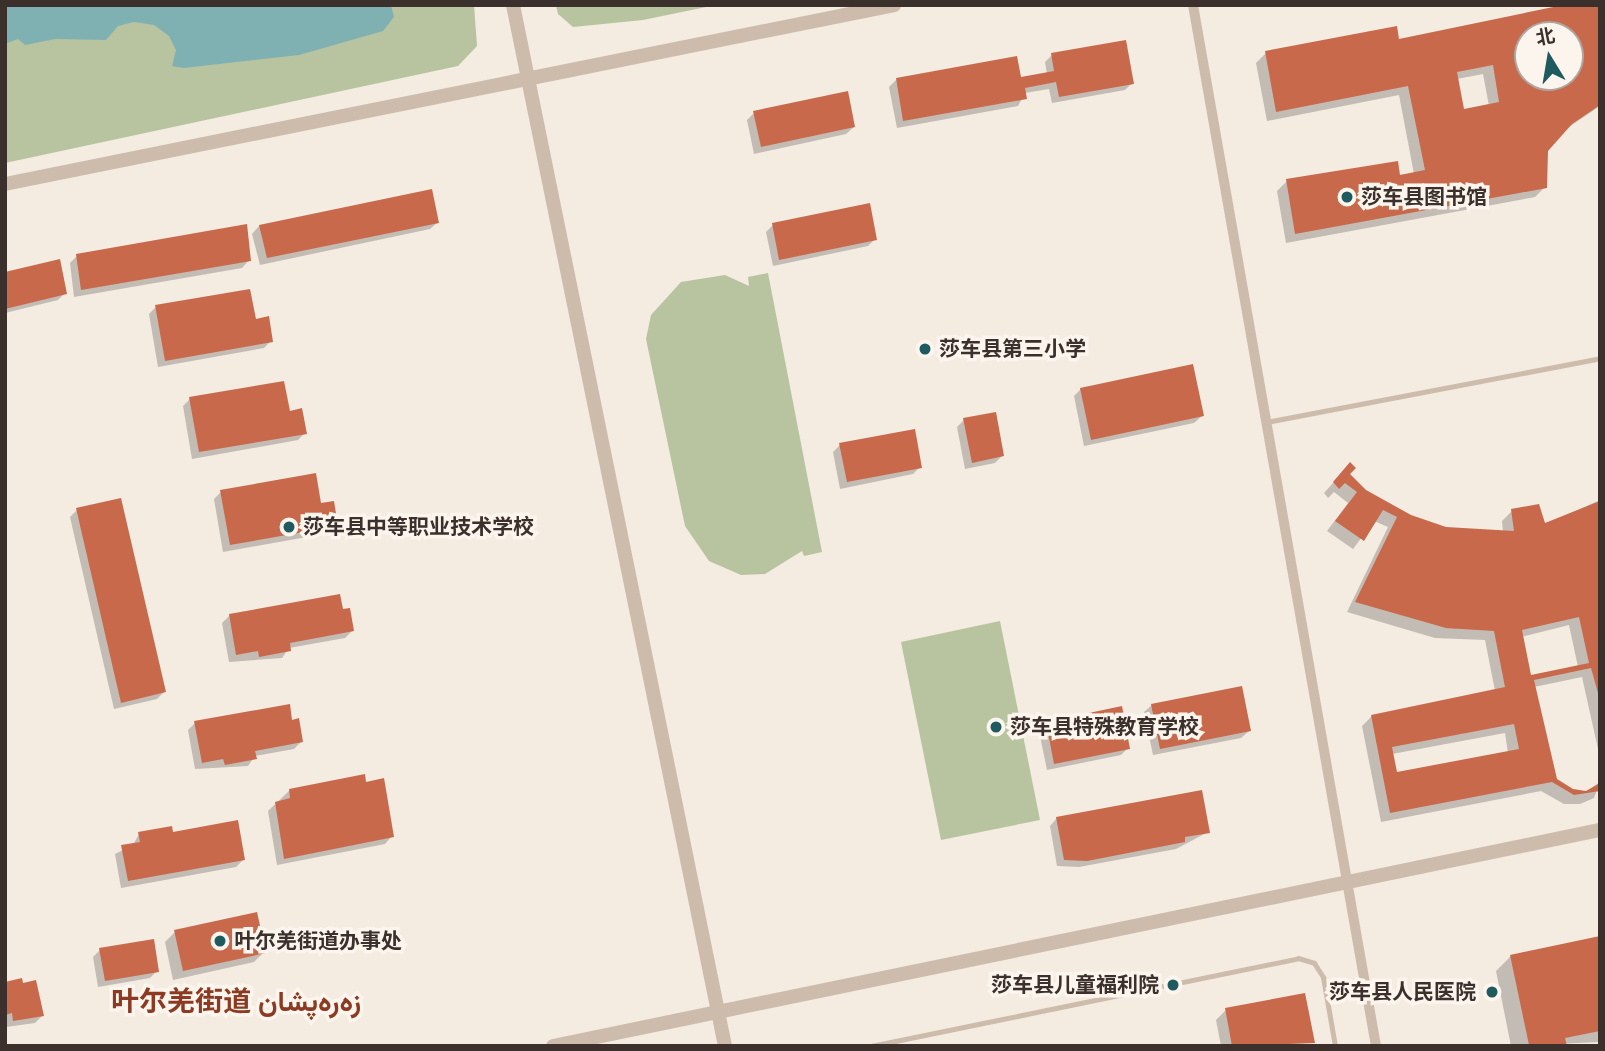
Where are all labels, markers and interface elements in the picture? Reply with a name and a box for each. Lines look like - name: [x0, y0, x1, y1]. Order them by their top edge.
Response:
- north arrow: [1514, 21, 1584, 91]
- text: 北: [1534, 25, 1557, 50]
- place label: 莎车县图书馆: [1361, 184, 1487, 210]
- marker: 莎车县图书馆: [1339, 189, 1355, 205]
- place label: 莎车县第三小学: [939, 336, 1086, 362]
- marker: 莎车县第三小学: [917, 341, 933, 357]
- place label: 莎车县中等职业技术学校: [303, 514, 534, 540]
- marker: 莎车县中等职业技术学校: [281, 519, 297, 535]
- place label: 莎车县特殊教育学校: [1010, 714, 1199, 740]
- marker: 莎车县特殊教育学校: [988, 719, 1004, 735]
- place label: 叶尔羌街道办事处: [234, 928, 402, 954]
- marker: 叶尔羌街道办事处: [212, 933, 228, 949]
- place label: 莎车县儿童福利院: [991, 972, 1159, 998]
- marker: 莎车县儿童福利院: [1165, 977, 1181, 993]
- place label: 莎车县人民医院: [1329, 979, 1476, 1005]
- marker: 莎车县人民医院: [1482, 982, 1502, 1002]
- district label: 叶尔羌街道 زەرەپشان: [111, 985, 361, 1019]

